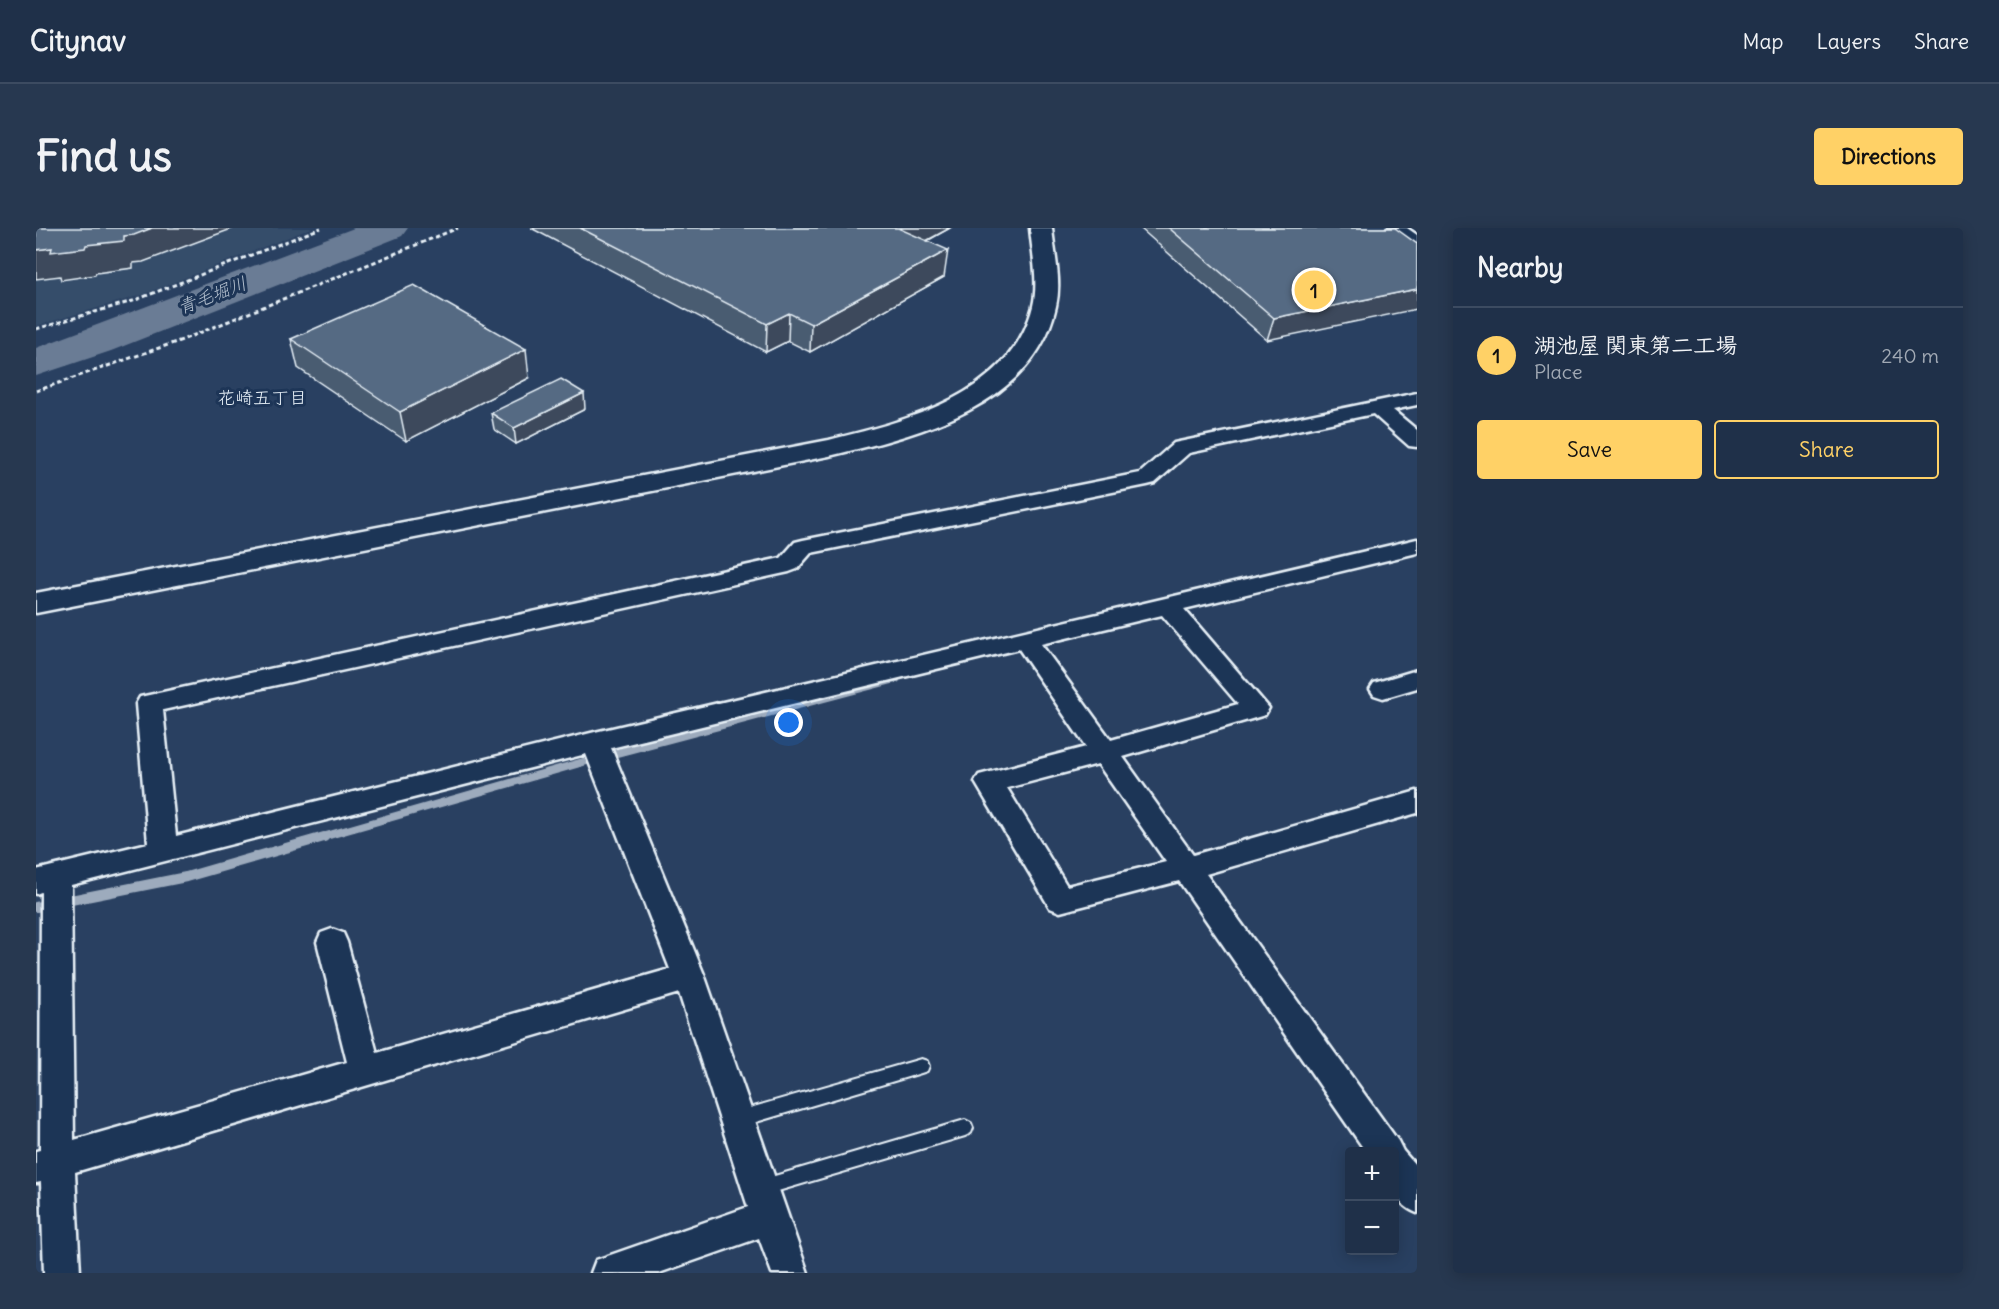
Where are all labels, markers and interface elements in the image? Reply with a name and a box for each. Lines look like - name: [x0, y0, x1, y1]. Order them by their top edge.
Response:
- text: Citynav: [30, 23, 126, 59]
- text: Map: [1743, 28, 1783, 55]
- text: Layers: [1816, 28, 1881, 55]
- text: Share: [1914, 28, 1969, 55]
- button: Directions: [1814, 128, 1963, 185]
- text: Find us: [36, 130, 172, 182]
- text: Nearby: [1477, 251, 1563, 284]
- pin: 1: [1294, 268, 1334, 312]
- water label: 青毛堀川: [174, 271, 250, 319]
- text: 湖池屋 関東第二工場: [1534, 331, 1737, 359]
- text: 1: [1493, 343, 1500, 368]
- text: 240 m: [1881, 343, 1939, 368]
- text: Place: [1534, 359, 1582, 384]
- district label: 花崎五丁目: [217, 386, 307, 409]
- button: Save: [1477, 420, 1702, 479]
- button: Share: [1714, 420, 1939, 479]
- your location: [774, 708, 803, 737]
- map controls: [1345, 1147, 1399, 1255]
- button: +: [1345, 1147, 1399, 1201]
- button: −: [1345, 1201, 1399, 1255]

